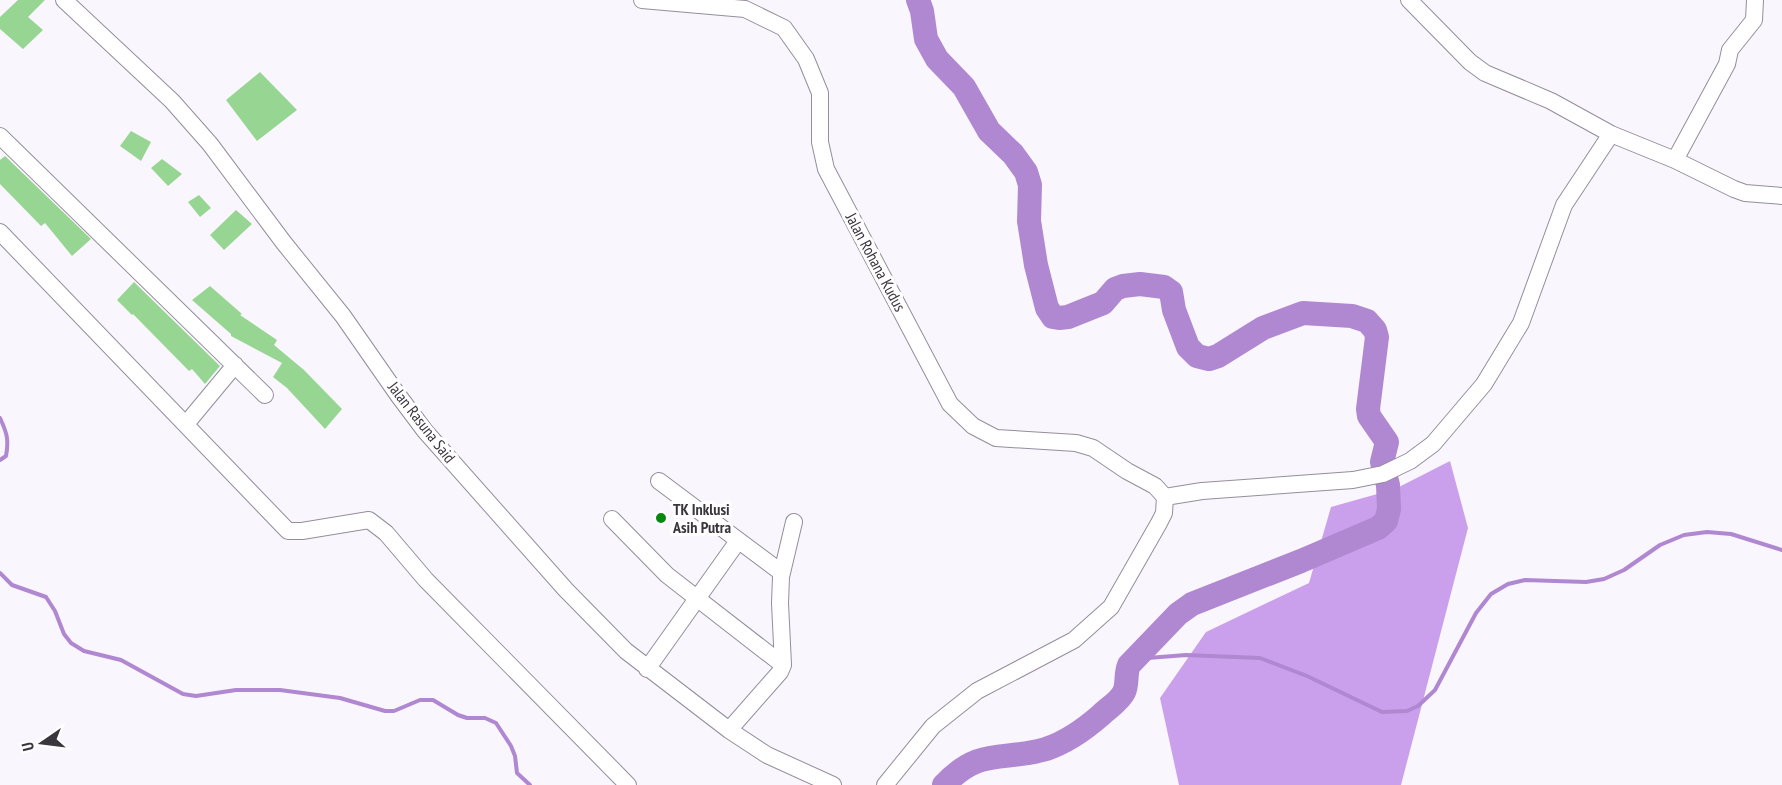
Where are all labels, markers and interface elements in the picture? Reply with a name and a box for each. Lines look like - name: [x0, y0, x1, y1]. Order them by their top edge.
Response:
- street label: Jalan Rohana Kudus: [841, 208, 910, 315]
- street label: Jalan Rasuna Said: [383, 377, 460, 467]
- place label: TK Inklusi Asih Putra: [672, 499, 731, 537]
- marker: TK Inklusi Asih Putra: [654, 511, 668, 525]
- north arrow: [12, 713, 72, 773]
- text: U: [17, 740, 38, 753]

